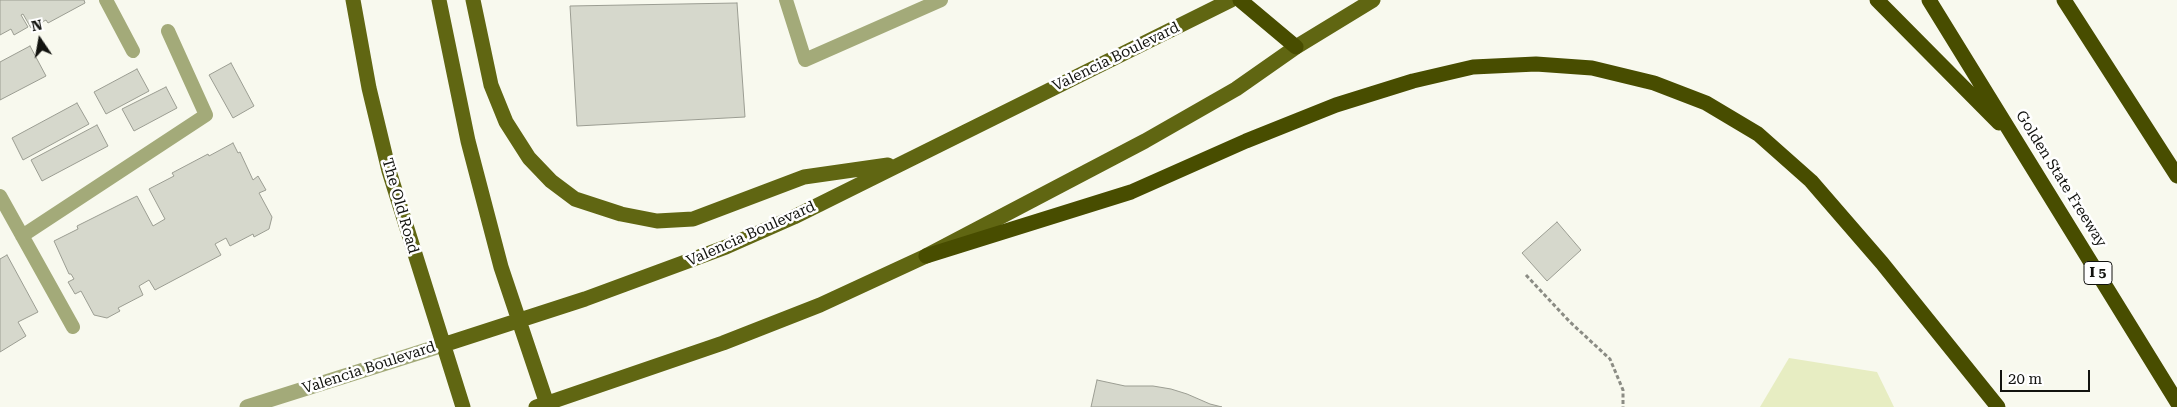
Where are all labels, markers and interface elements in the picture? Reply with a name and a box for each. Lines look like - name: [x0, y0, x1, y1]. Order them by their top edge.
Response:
- north arrow: [15, 15, 65, 65]
- text: N: [30, 16, 44, 34]
- street label: Valencia Boulevard: [1050, 18, 1182, 96]
- street label: Golden State Freeway: [2012, 107, 2110, 251]
- street label: The Old Road: [378, 156, 422, 256]
- street label: Valencia Boulevard: [684, 198, 818, 270]
- road number: I 5: [2084, 262, 2112, 284]
- street label: Valencia Boulevard: [300, 338, 438, 398]
- scale bar: [2002, 360, 2092, 392]
- text: 20 m: [2008, 370, 2042, 388]

